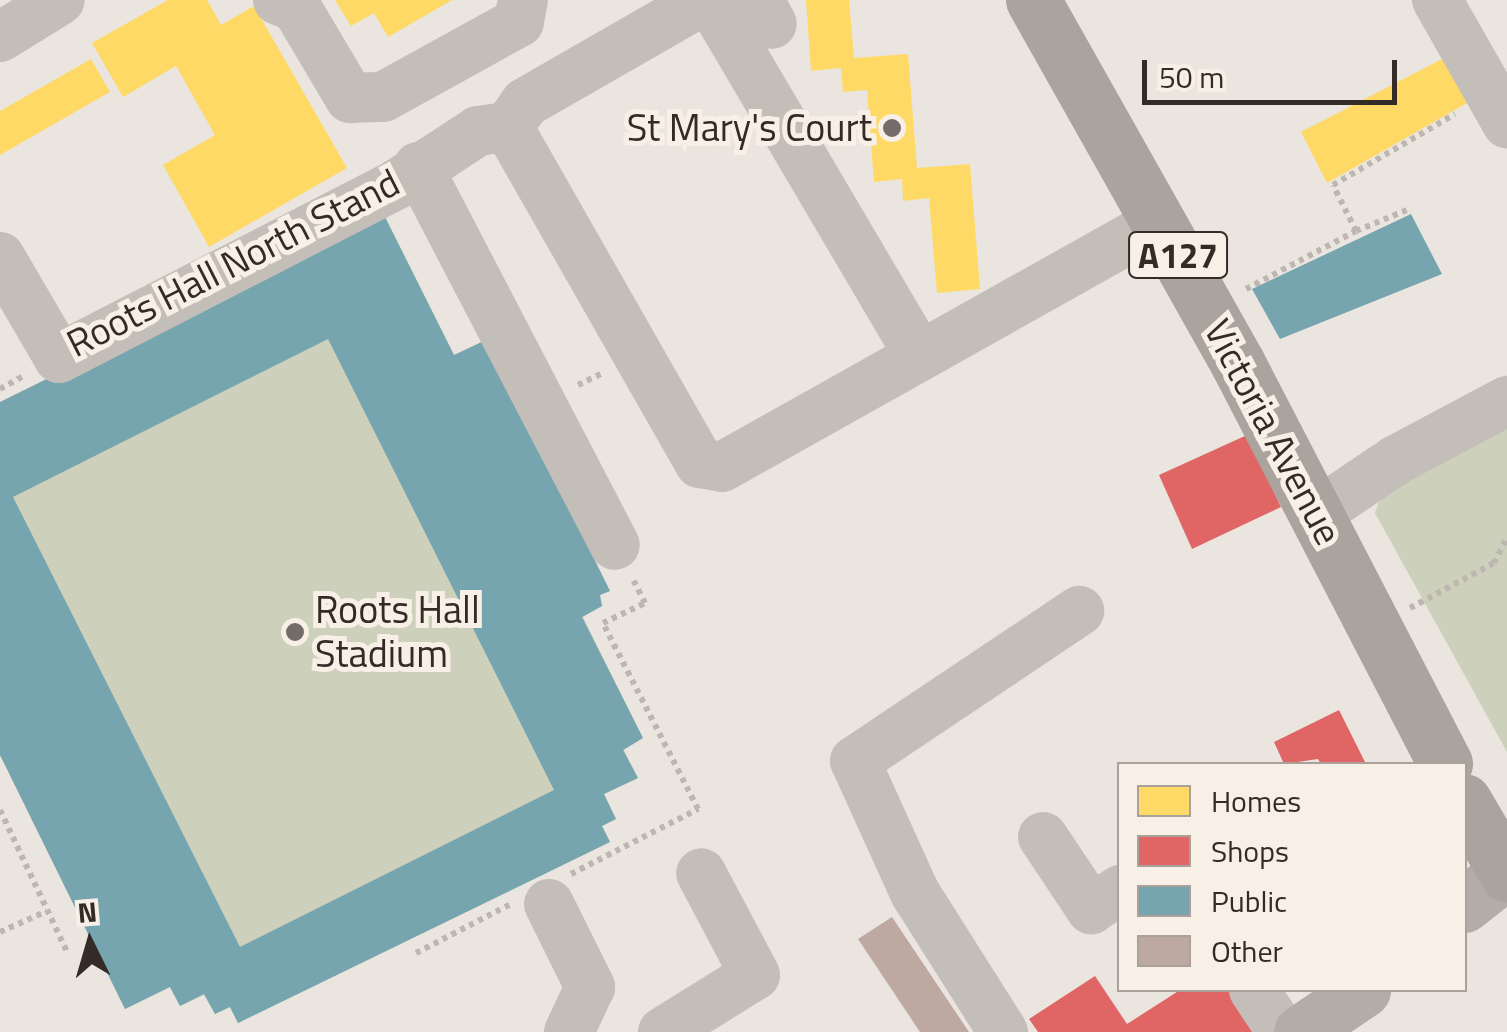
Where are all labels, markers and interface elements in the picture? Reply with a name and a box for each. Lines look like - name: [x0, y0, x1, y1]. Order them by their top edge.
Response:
- scale bar: [1147, 40, 1402, 102]
- text: 50 m: [1159, 54, 1224, 100]
- place label: St Mary's Court: [627, 105, 872, 151]
- marker: St Mary's Court: [881, 117, 903, 139]
- street label: Roots Hall North Stand: [59, 159, 407, 367]
- road number: A127: [1128, 225, 1228, 285]
- street label: Victoria Avenue: [1195, 312, 1351, 552]
- place label: Roots Hall Stadium: [315, 587, 480, 676]
- marker: Roots Hall Stadium: [284, 621, 306, 643]
- legend: [1117, 762, 1467, 992]
- text: Homes: [1211, 778, 1301, 824]
- text: Shops: [1211, 828, 1289, 874]
- text: Public: [1211, 878, 1287, 924]
- text: N: [76, 889, 99, 934]
- north arrow: [40, 892, 140, 992]
- text: Other: [1211, 928, 1283, 974]

